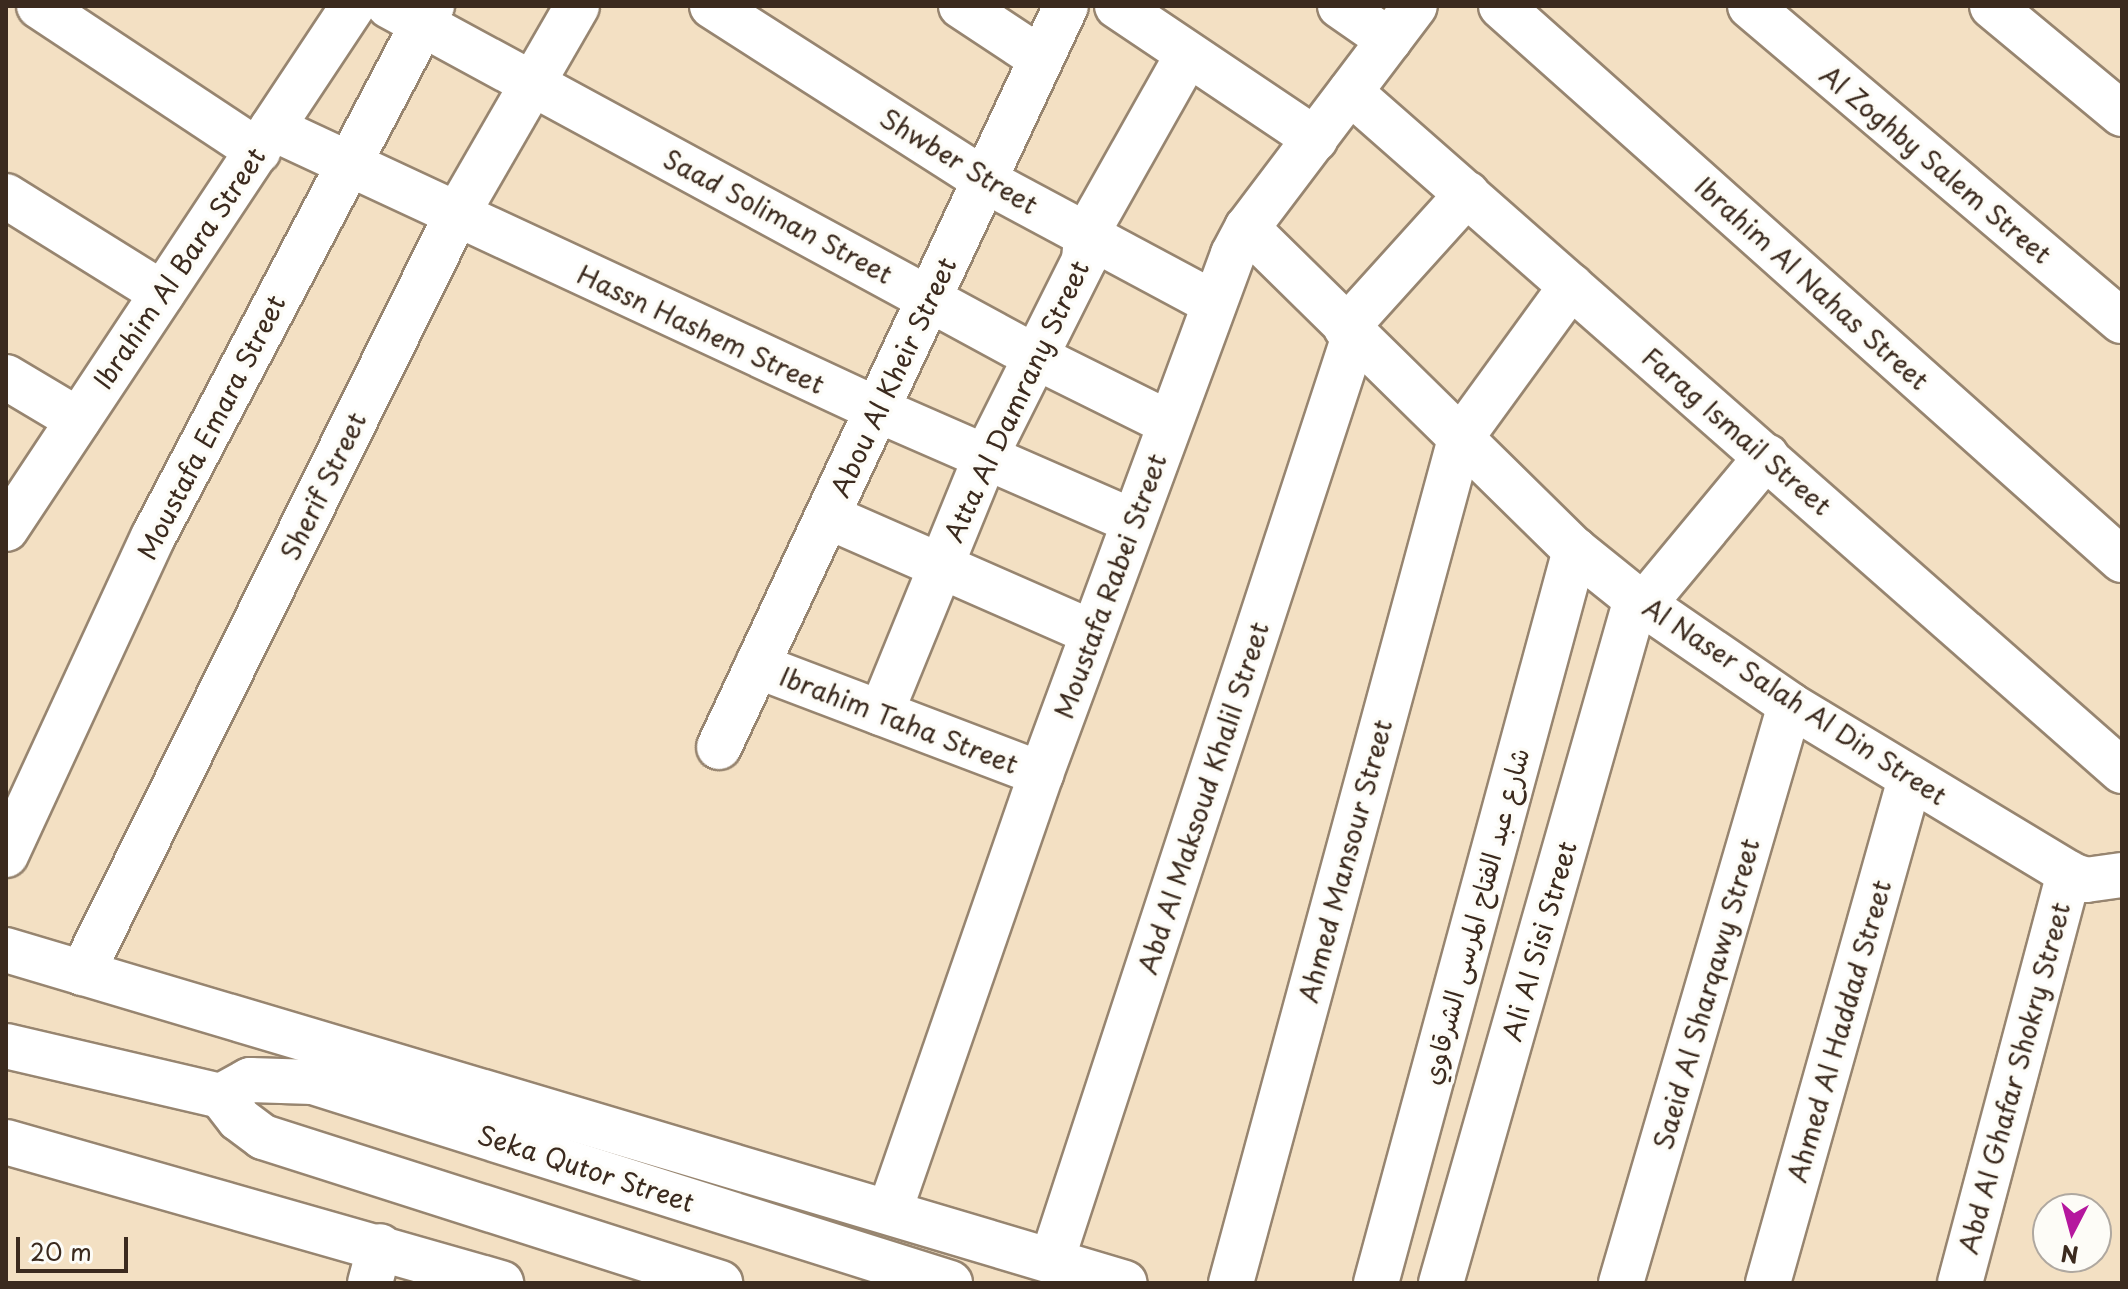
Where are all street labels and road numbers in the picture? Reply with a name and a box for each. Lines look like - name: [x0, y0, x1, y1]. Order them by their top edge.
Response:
- street label: Al Zoghby Salem Street: [1811, 56, 2061, 272]
- street label: Shwber Street: [873, 101, 1045, 221]
- street label: Ibrahim Al Bara Street: [86, 140, 272, 396]
- street label: Saad Soliman Street: [657, 142, 899, 290]
- street label: Ibrahim Al Nahas Street: [1688, 169, 1936, 397]
- street label: Abou Al Kheir Street: [823, 251, 963, 503]
- street label: Atta Al Damrany Street: [937, 255, 1095, 547]
- street label: Hassn Hashem Street: [571, 258, 831, 400]
- street label: Moustafa Emara Street: [130, 288, 292, 566]
- street label: Farag Ismail Street: [1636, 340, 1838, 522]
- street label: Sherif Street: [274, 407, 372, 565]
- street label: Moustafa Rabei Street: [1047, 448, 1173, 724]
- street label: Al Naser Salah Al Din Street: [1634, 589, 1956, 813]
- street label: Abd Al Maksoud Khalil Street: [1131, 617, 1275, 979]
- street label: Ibrahim Taha Street: [776, 660, 1022, 780]
- street label: Ahmed Mansour Street: [1292, 716, 1398, 1006]
- street label: شارع عبد الفتاح المرسى الشرقاوي: [1415, 744, 1535, 1088]
- street label: Saeid Al Sharqawy Street: [1646, 834, 1766, 1154]
- street label: Ali Al Sisi Street: [1495, 837, 1583, 1045]
- street label: Ahmed Al Haddad Street: [1781, 876, 1897, 1186]
- street label: Abd Al Ghafar Shokry Street: [1951, 896, 2077, 1260]
- street label: Seka Qutor Street: [472, 1118, 700, 1218]

